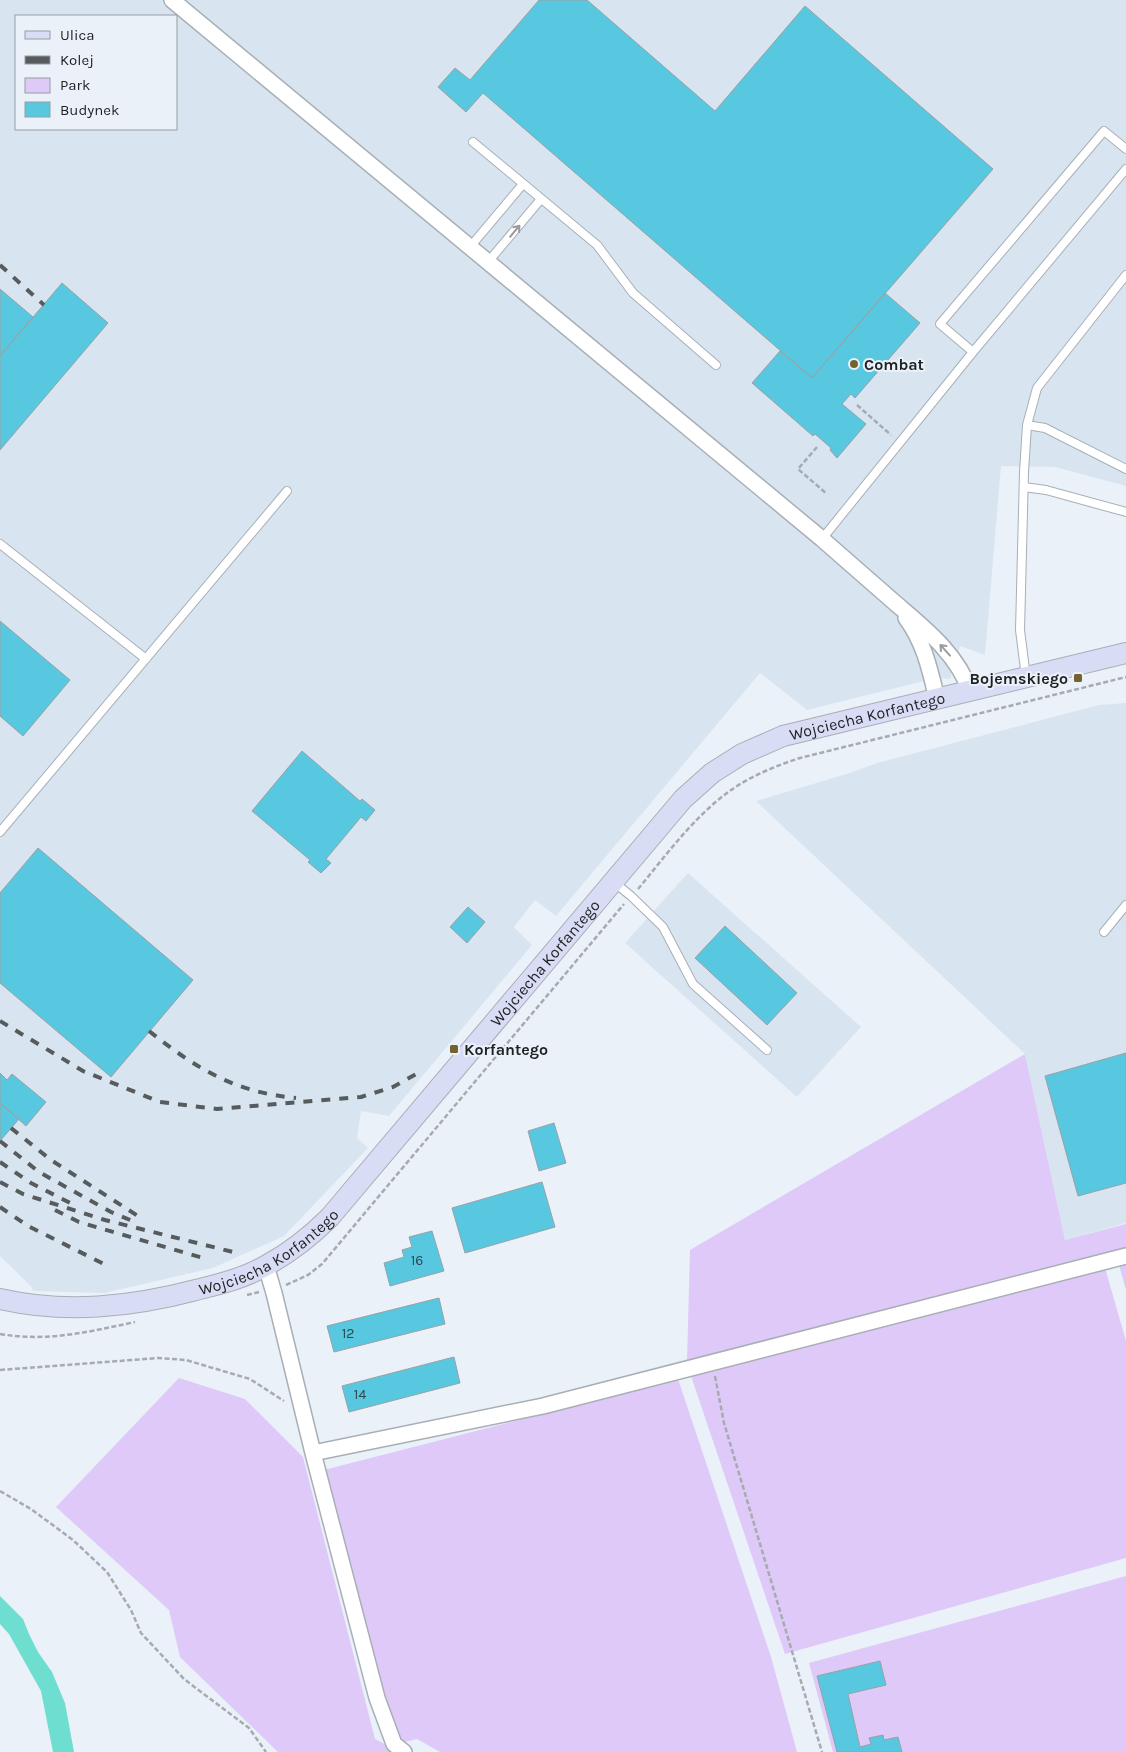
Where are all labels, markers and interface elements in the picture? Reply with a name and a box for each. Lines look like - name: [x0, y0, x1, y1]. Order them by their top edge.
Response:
- legend: [15, 15, 178, 130]
- text: Ulica: [60, 26, 94, 44]
- text: Kolej: [60, 51, 94, 69]
- text: Park: [60, 76, 90, 94]
- text: Budynek: [60, 101, 119, 119]
- one-way arrow: [509, 224, 520, 237]
- place label: Combat: [864, 355, 924, 374]
- marker: Combat: [848, 358, 860, 370]
- one-way arrow: [939, 643, 951, 656]
- place label: Bojemskiego: [970, 669, 1068, 688]
- marker: Bojemskiego: [1072, 672, 1084, 684]
- street label: Wojciecha Korfantego: [787, 688, 947, 744]
- street label: Wojciecha Korfantego: [486, 896, 604, 1030]
- place label: Korfantego: [464, 1040, 548, 1059]
- marker: Korfantego: [448, 1043, 460, 1055]
- street label: Wojciecha Korfantego: [197, 1205, 342, 1298]
- house number: 16: [411, 1252, 423, 1269]
- house number: 12: [342, 1325, 354, 1342]
- house number: 14: [354, 1386, 366, 1403]

